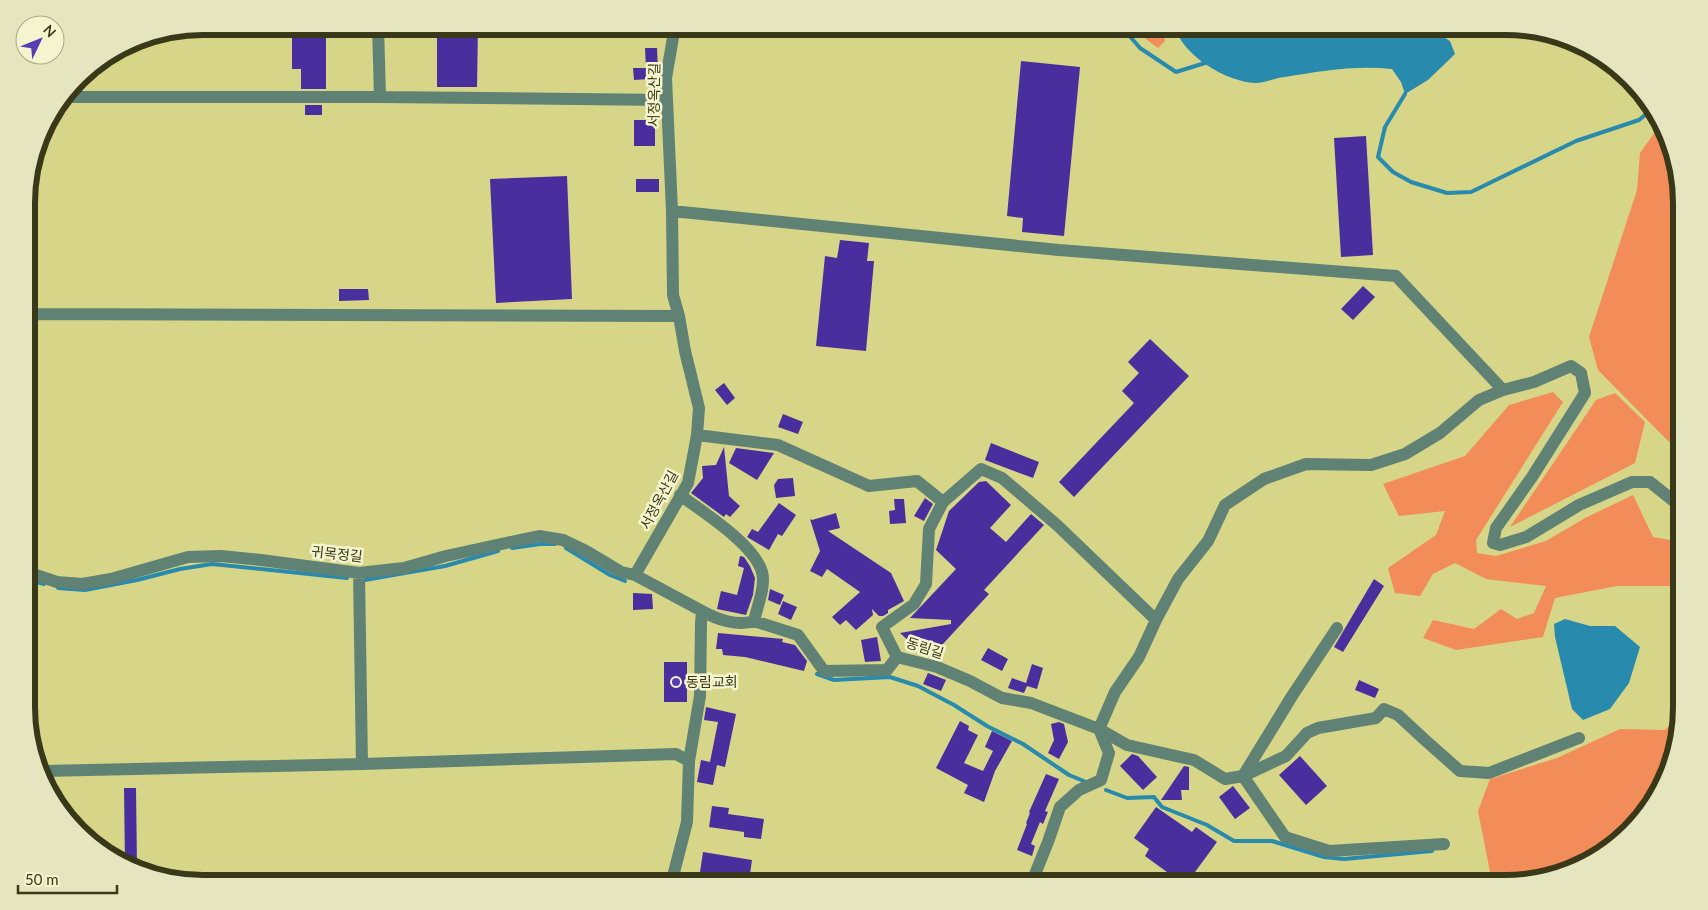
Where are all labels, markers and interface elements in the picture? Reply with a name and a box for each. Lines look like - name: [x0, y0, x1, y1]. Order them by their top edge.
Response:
- north arrow: [15, 15, 65, 65]
- text: N: [40, 21, 60, 41]
- street label: 서정옥산길: [644, 63, 663, 127]
- street label: 서정옥산길: [636, 467, 681, 532]
- street label: 귀목정길: [311, 542, 364, 565]
- street label: 동림길: [904, 633, 946, 662]
- place label: 동림교회: [686, 673, 738, 690]
- marker: 동림교회: [670, 676, 682, 688]
- scale bar: [18, 862, 116, 894]
- text: 50 m: [25, 870, 59, 888]

